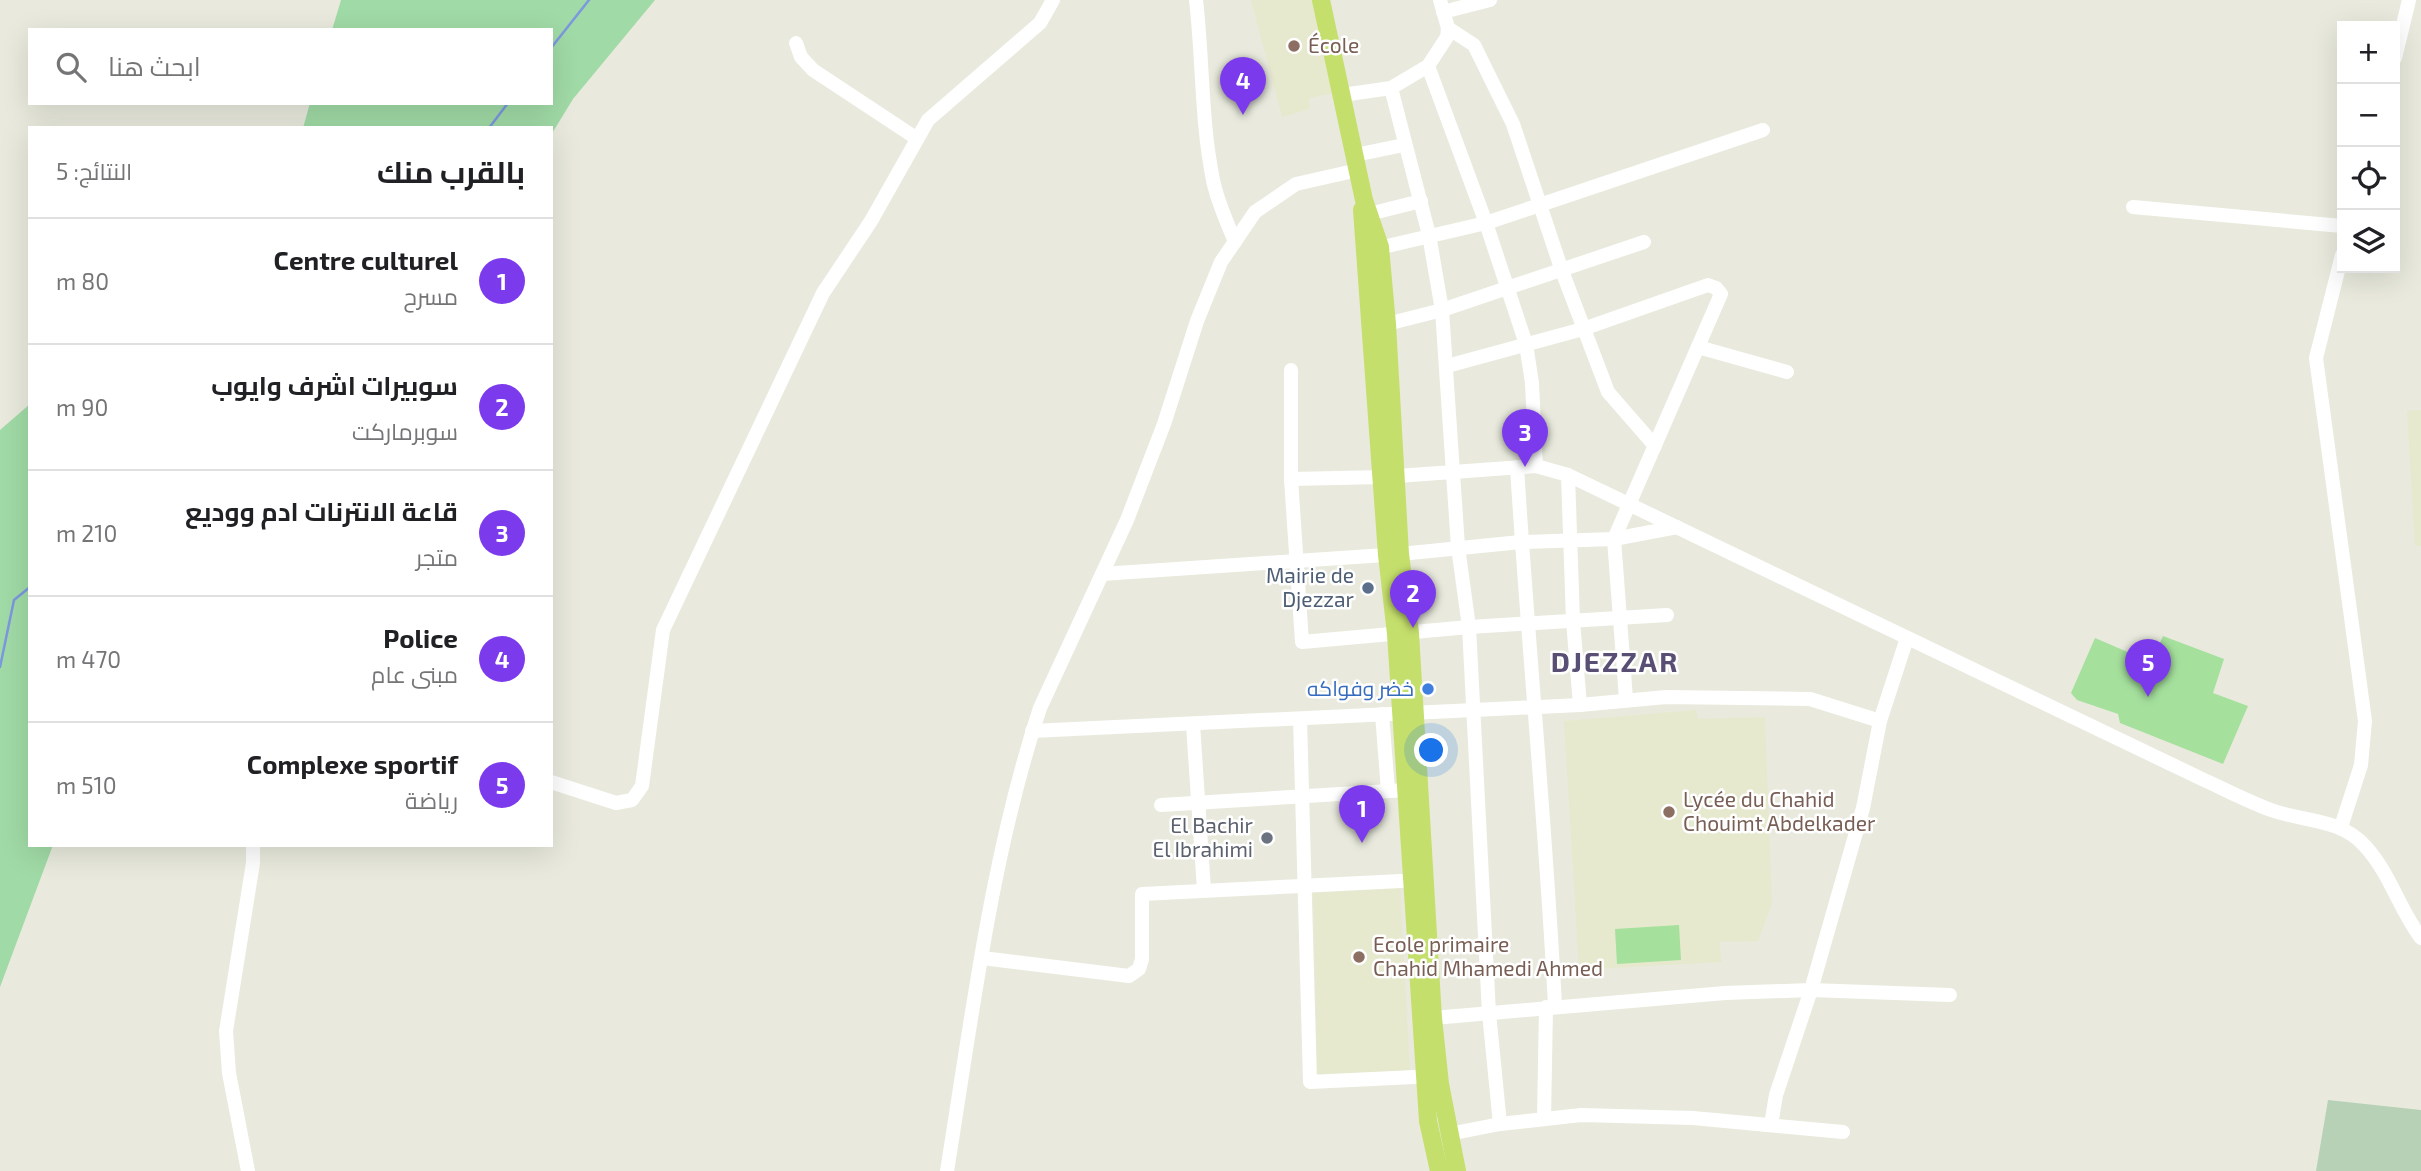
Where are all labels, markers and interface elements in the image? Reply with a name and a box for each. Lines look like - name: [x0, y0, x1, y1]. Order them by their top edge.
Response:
- map controls: [2337, 21, 2400, 273]
- button: +: [2337, 21, 2400, 84]
- search box: [28, 28, 553, 105]
- place label: École: [1308, 32, 1359, 57]
- marker: École: [1286, 38, 1302, 54]
- icon: search: [52, 48, 90, 86]
- text: ابحث هنا: [108, 50, 201, 81]
- pin: 4: [1220, 57, 1266, 115]
- button: −: [2337, 84, 2400, 147]
- button: locate: [2337, 147, 2400, 210]
- text: بالقرب منك: [377, 153, 525, 189]
- text: النتائج: 5: [56, 157, 132, 185]
- button: layers: [2337, 210, 2400, 273]
- text: Centre culturel: [274, 244, 458, 275]
- text: 80 m: [56, 267, 109, 295]
- text: 1: [497, 267, 507, 295]
- text: مسرح: [404, 282, 458, 310]
- text: سوبيرات اشرف وايوب: [211, 369, 458, 400]
- text: 90 m: [56, 393, 108, 421]
- text: 2: [495, 393, 509, 421]
- pin: 3: [1502, 409, 1548, 467]
- text: سوبرماركت: [352, 417, 458, 445]
- text: قاعة الانترنات ادم ووديع: [185, 495, 458, 526]
- text: 210 m: [56, 519, 117, 547]
- text: 3: [495, 519, 509, 547]
- text: متجر: [416, 543, 458, 571]
- place label: Mairie de Djezzar: [1266, 562, 1355, 612]
- pin: 2: [1390, 570, 1436, 628]
- marker: Mairie de Djezzar: [1360, 580, 1376, 596]
- text: Police: [383, 622, 458, 653]
- pin: 5: [2125, 639, 2171, 697]
- district label: DJEZZAR: [1551, 644, 1679, 678]
- text: 470 m: [56, 645, 121, 673]
- text: 4: [495, 645, 509, 673]
- text: مبنى عام: [371, 660, 458, 688]
- place label: خضر وفواكه: [1307, 675, 1414, 701]
- marker: خضر وفواكه: [1420, 681, 1436, 697]
- your location: [1414, 733, 1448, 767]
- text: Complexe sportif: [247, 748, 458, 779]
- text: 510 m: [56, 771, 117, 799]
- text: 5: [496, 771, 508, 799]
- pin: 1: [1339, 785, 1385, 843]
- text: رياضة: [405, 786, 458, 814]
- place label: Lycée du Chahid Chouimt Abdelkader: [1683, 786, 1876, 835]
- marker: Lycée du Chahid Chouimt Abdelkader: [1661, 804, 1677, 820]
- place label: El Bachir El Ibrahimi: [1152, 812, 1254, 861]
- marker: El Bachir El Ibrahimi: [1259, 830, 1275, 846]
- place label: Ecole primaire Chahid Mhamedi Ahmed: [1373, 931, 1603, 980]
- marker: Ecole primaire Chahid Mhamedi Ahmed: [1351, 949, 1367, 965]

